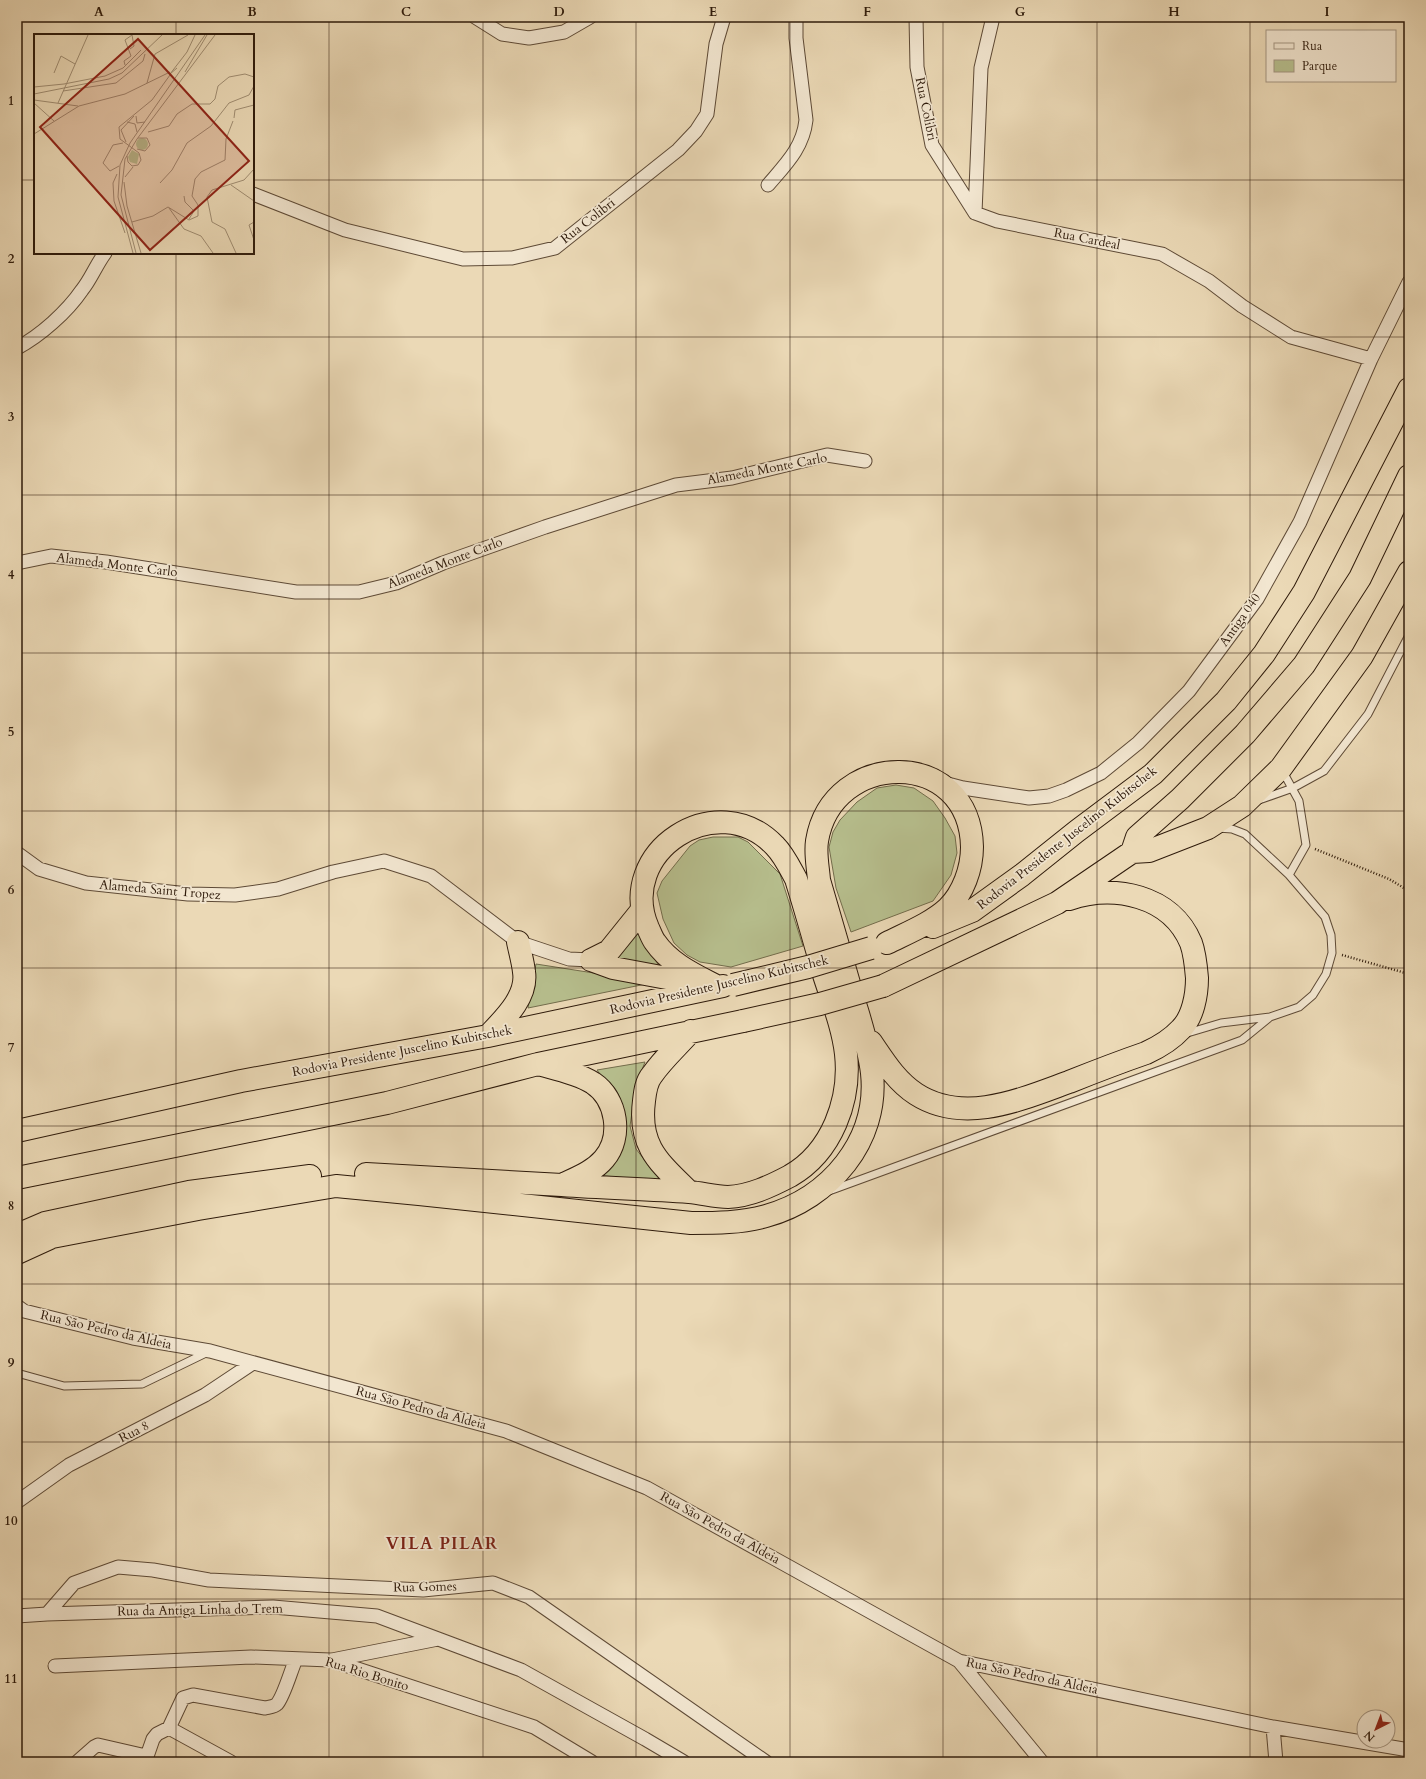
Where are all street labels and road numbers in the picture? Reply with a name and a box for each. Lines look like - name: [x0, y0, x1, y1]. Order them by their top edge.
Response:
- street label: Rua Colibri: [910, 76, 942, 143]
- street label: Rua Colibri: [557, 194, 619, 248]
- street label: Rua Cardeal: [1052, 224, 1122, 254]
- street label: Alameda Monte Carlo: [705, 449, 829, 489]
- street label: Alameda Monte Carlo: [385, 533, 505, 593]
- street label: Alameda Monte Carlo: [55, 549, 179, 581]
- street label: Antiga 040: [1215, 590, 1265, 650]
- street label: Rodovia Presidente Juscelino Kubitschek: [973, 762, 1161, 914]
- street label: Alameda Saint Tropez: [99, 876, 222, 904]
- street label: Rodovia Presidente Juscelino Kubitschek: [608, 951, 830, 1019]
- street label: Rodovia Presidente Juscelino Kubitschek: [290, 1021, 514, 1081]
- street label: Rua São Pedro da Aldeia: [39, 1306, 174, 1354]
- street label: Rua São Pedro da Aldeia: [354, 1382, 489, 1434]
- street label: Rua 8: [116, 1417, 152, 1447]
- street label: Rua São Pedro da Aldeia: [657, 1488, 783, 1569]
- street label: Rua Gomes: [393, 1577, 457, 1597]
- street label: Rua da Antiga Linha do Trem: [117, 1600, 283, 1620]
- street label: Rua Rio Bonito: [323, 1653, 411, 1695]
- street label: Rua São Pedro da Aldeia: [964, 1653, 1100, 1699]

